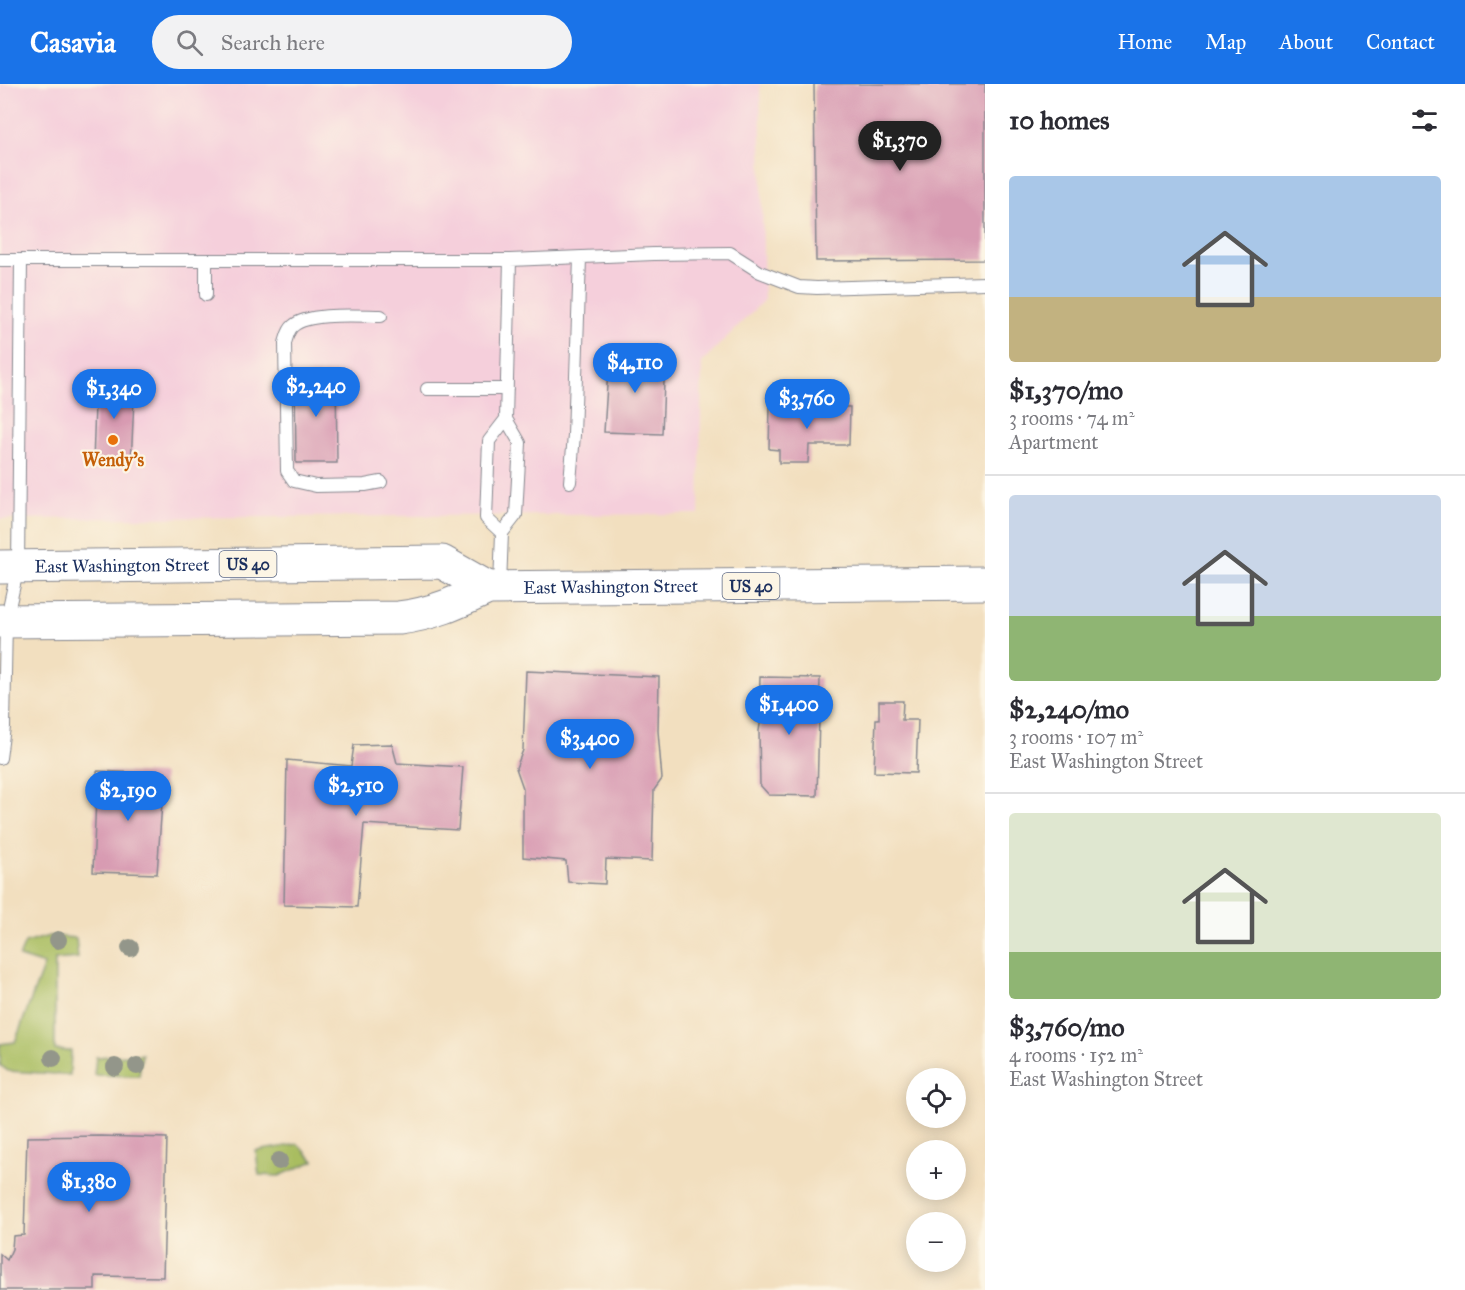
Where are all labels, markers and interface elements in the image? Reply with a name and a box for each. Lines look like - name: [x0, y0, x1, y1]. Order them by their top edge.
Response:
- search box: [152, 15, 572, 69]
- text: Casavia: [30, 25, 116, 60]
- icon: search: [173, 26, 206, 59]
- text: Search here: [221, 29, 325, 56]
- text: Home: [1117, 29, 1172, 55]
- text: Map: [1205, 29, 1246, 55]
- text: About: [1279, 29, 1333, 55]
- text: Contact: [1366, 29, 1435, 55]
- text: 10 homes: [1009, 104, 1110, 136]
- icon: filters: [1408, 104, 1441, 137]
- pin: $1,370: [851, 121, 949, 172]
- text: $1,370: [872, 128, 928, 152]
- icon: home: [1171, 215, 1279, 323]
- pin: $4,110: [586, 343, 684, 394]
- text: $4,110: [607, 350, 663, 374]
- pin: $2,240: [267, 367, 365, 418]
- pin: $1,340: [65, 369, 163, 420]
- text: $2,240: [286, 374, 346, 398]
- text: $1,370/mo: [1009, 374, 1123, 406]
- text: $1,340: [86, 376, 142, 400]
- pin: $3,760: [758, 379, 856, 430]
- text: $3,760: [779, 386, 835, 410]
- text: 3 rooms · 74 m²: [1009, 406, 1134, 430]
- text: Apartment: [1009, 430, 1098, 454]
- marker: Wendy's: [106, 433, 120, 447]
- place label: Wendy's: [82, 449, 145, 472]
- icon: home: [1171, 534, 1279, 642]
- road number: US 40: [220, 551, 276, 577]
- street label: East Washington Street: [34, 554, 210, 578]
- road number: US 40: [722, 573, 780, 599]
- street label: East Washington Street: [523, 575, 699, 599]
- pin: $1,400: [740, 685, 838, 736]
- text: $1,400: [759, 692, 819, 716]
- text: $2,240/mo: [1009, 693, 1129, 725]
- pin: $3,400: [541, 719, 639, 770]
- text: 3 rooms · 107 m²: [1009, 725, 1143, 749]
- text: $3,400: [560, 726, 620, 750]
- text: East Washington Street: [1009, 749, 1203, 773]
- pin: $2,510: [307, 766, 405, 817]
- pin: $2,190: [79, 771, 177, 822]
- text: $2,510: [328, 773, 384, 797]
- text: $2,190: [99, 778, 157, 802]
- icon: home: [1171, 852, 1279, 960]
- text: $3,760/mo: [1009, 1011, 1125, 1043]
- text: 4 rooms · 152 m²: [1009, 1043, 1143, 1067]
- text: East Washington Street: [1009, 1067, 1203, 1091]
- map controls: [906, 1068, 966, 1272]
- button: locate: [906, 1068, 966, 1128]
- button: +: [906, 1140, 966, 1200]
- pin: $1,380: [40, 1162, 138, 1213]
- text: $1,380: [61, 1169, 117, 1193]
- button: −: [906, 1212, 966, 1272]

